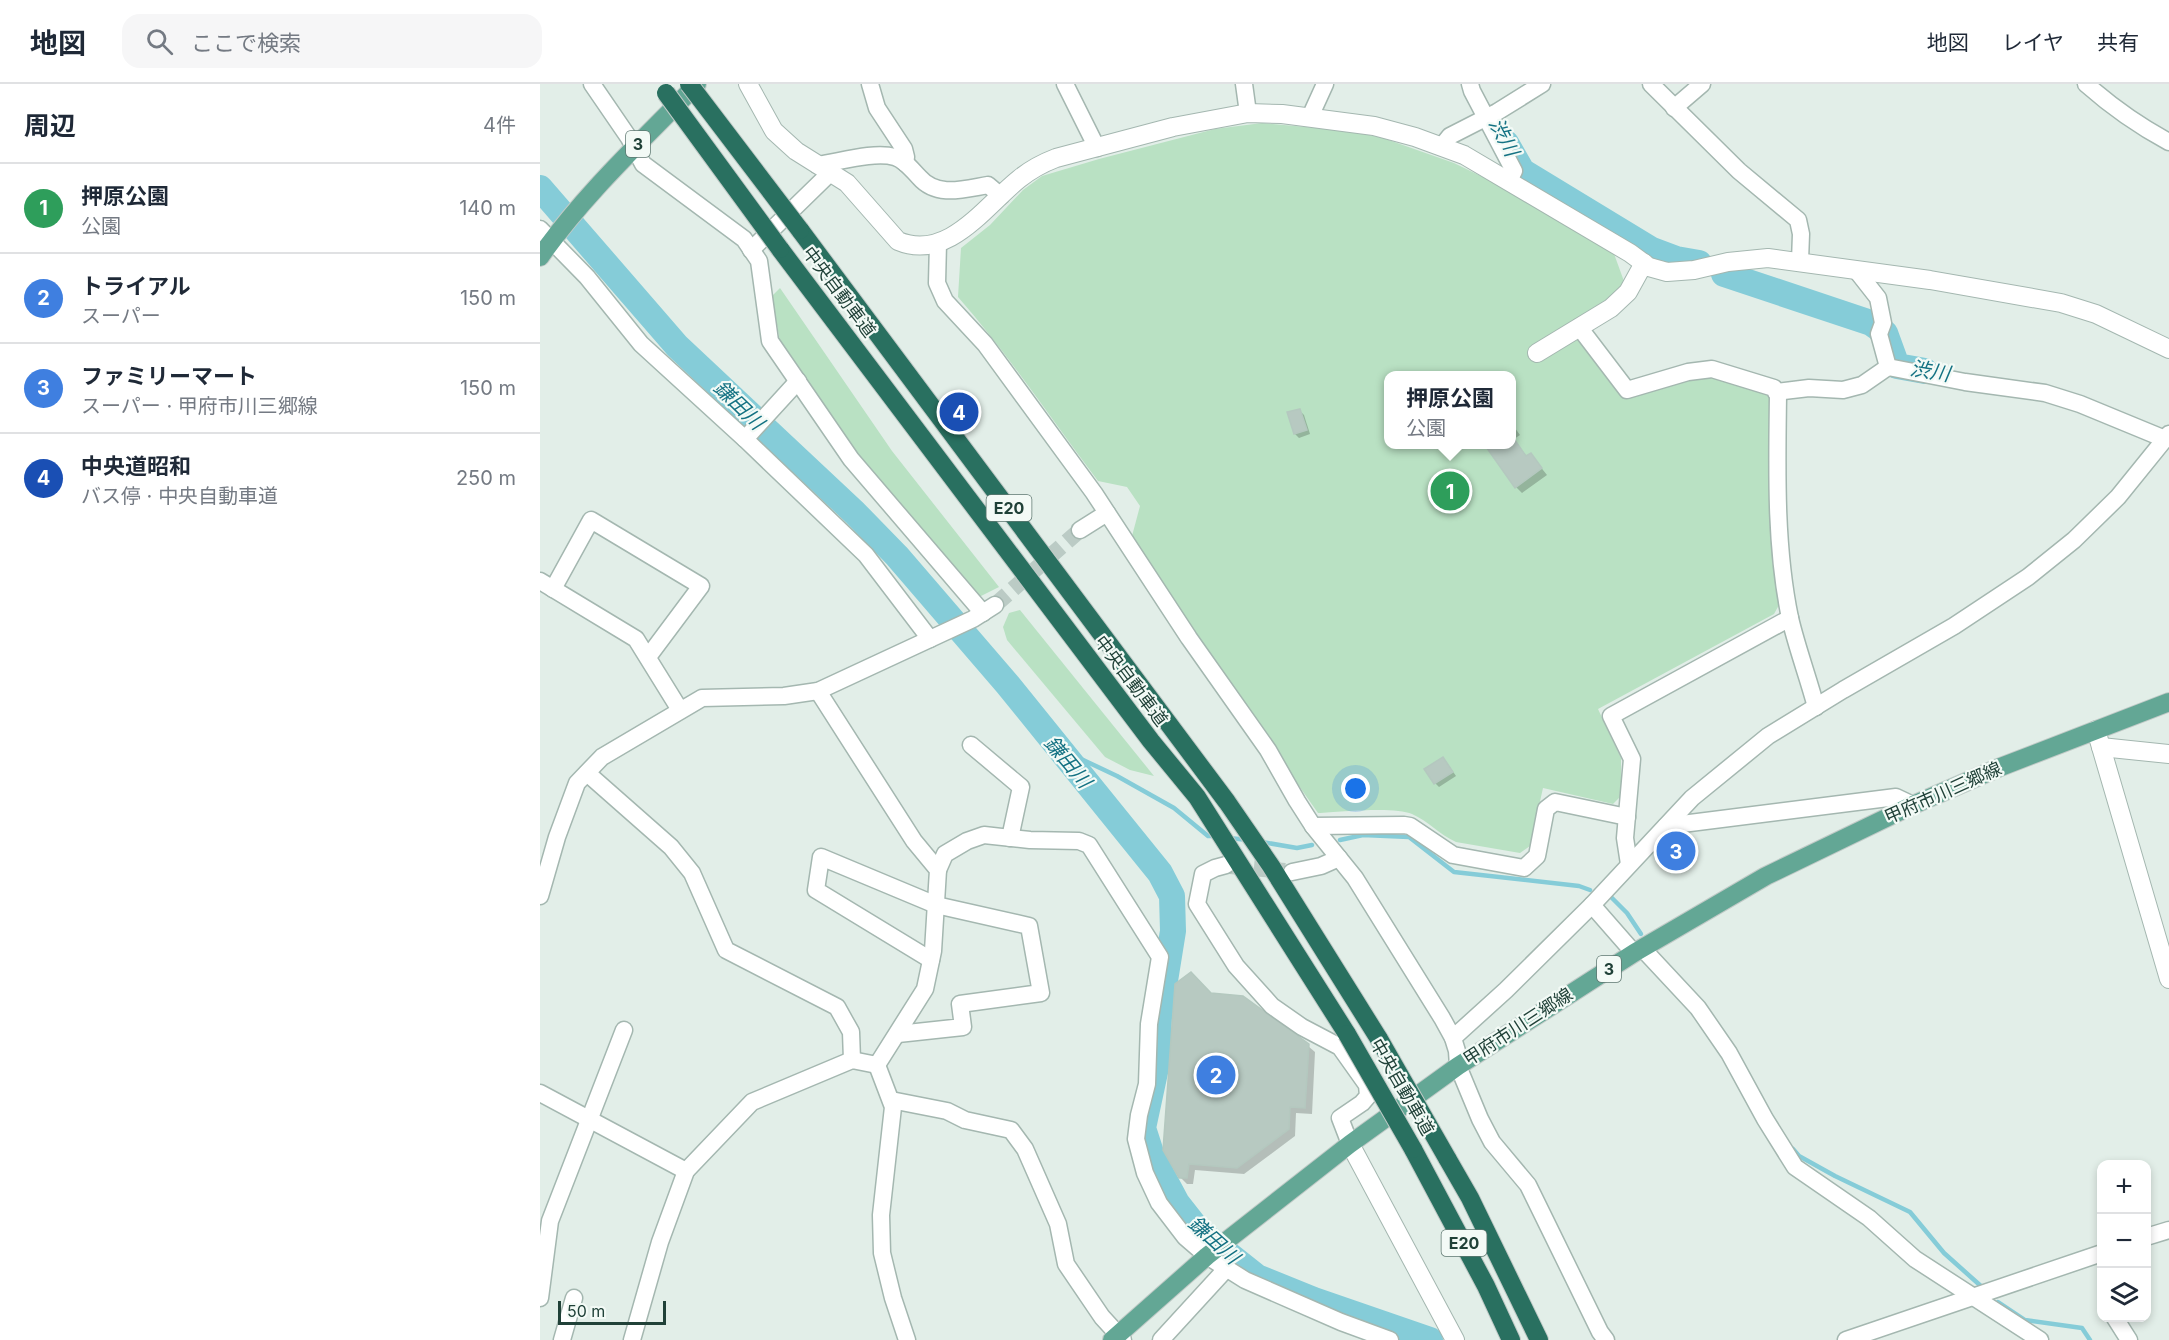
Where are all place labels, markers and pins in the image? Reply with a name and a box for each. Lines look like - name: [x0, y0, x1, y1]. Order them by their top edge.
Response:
- pin: 4: [940, 390, 978, 434]
- pin: 1: [1430, 468, 1470, 514]
- pin: 3: [1656, 828, 1696, 873]
- pin: 2: [1196, 1052, 1236, 1098]

